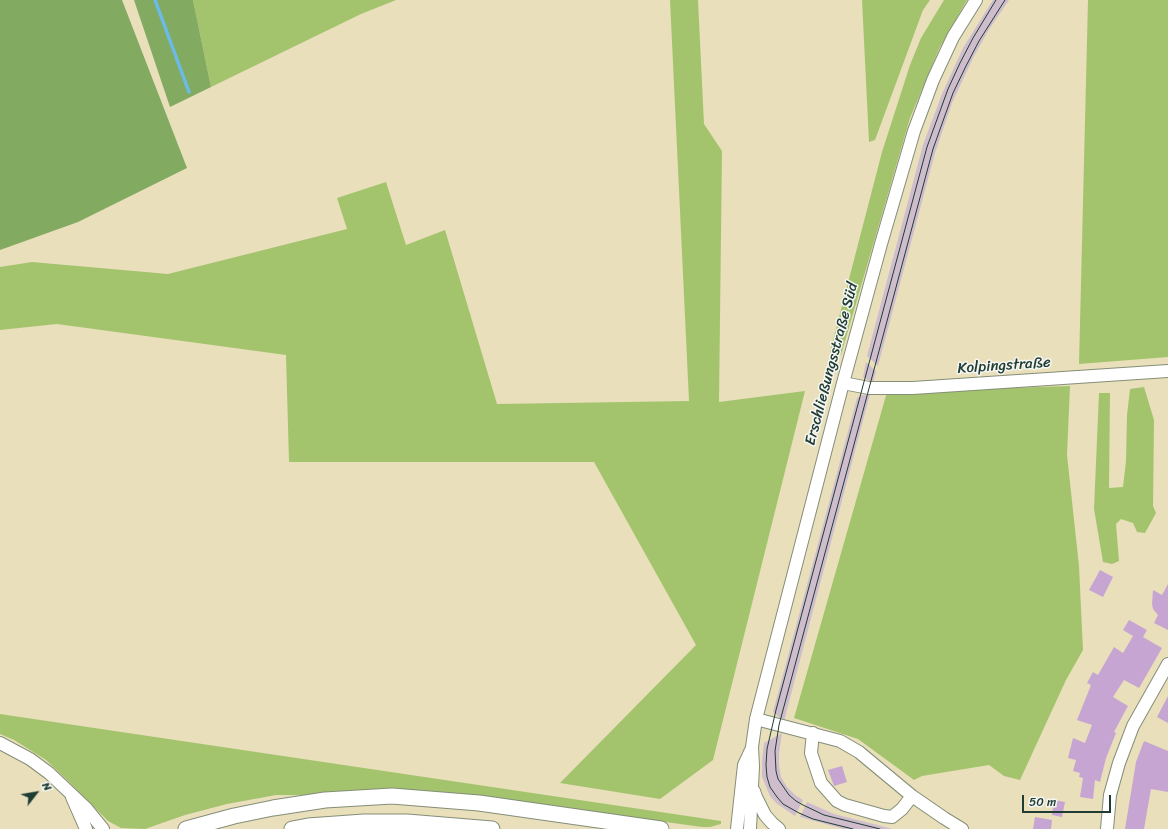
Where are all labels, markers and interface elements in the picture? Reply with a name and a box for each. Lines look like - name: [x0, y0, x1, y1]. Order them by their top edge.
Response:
- street label: Erschließungsstraße Süd: [802, 281, 862, 447]
- street label: Kolpingstraße: [957, 354, 1051, 378]
- north arrow: [16, 773, 56, 813]
- text: N: [37, 778, 57, 795]
- scale bar: [1024, 787, 1113, 813]
- text: 50 m: [1029, 791, 1056, 813]

